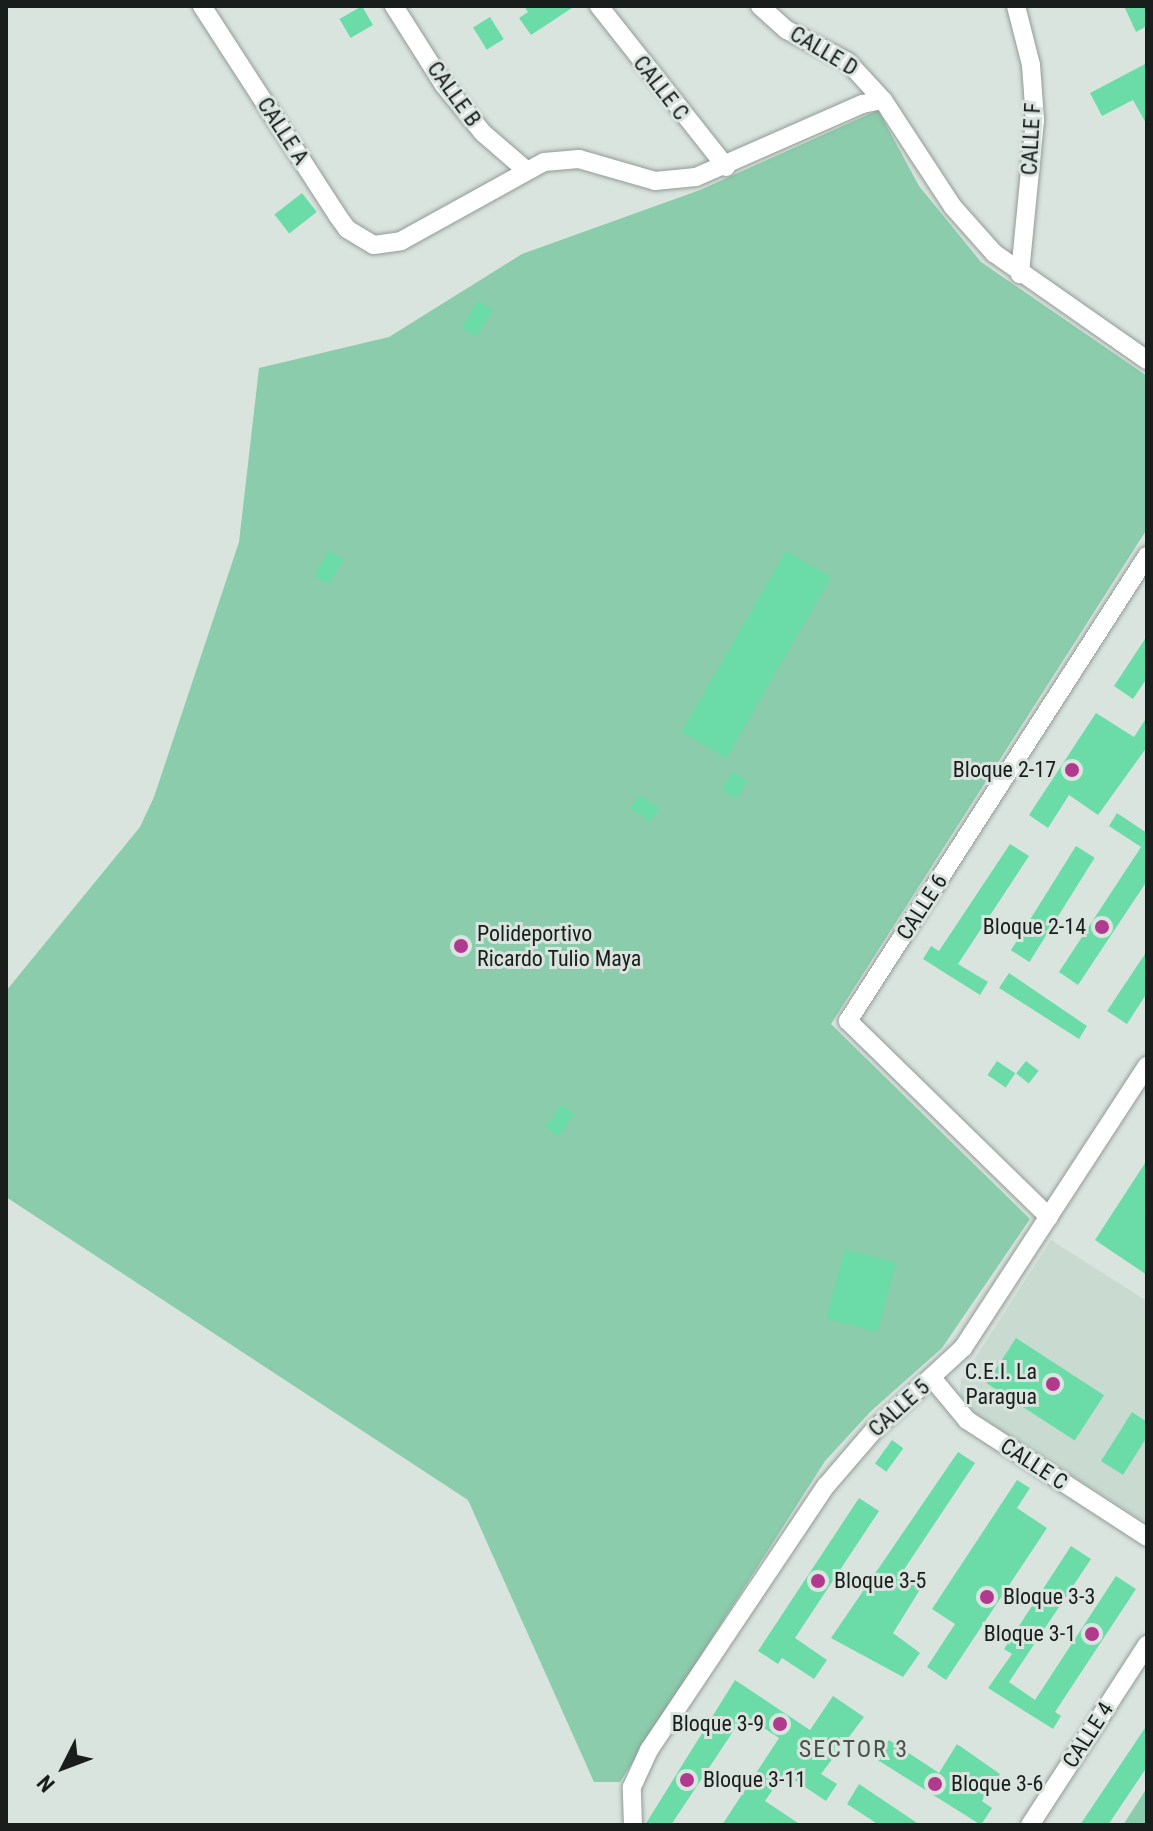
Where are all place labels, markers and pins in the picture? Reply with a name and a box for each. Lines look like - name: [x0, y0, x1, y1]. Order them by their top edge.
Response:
- place label: Bloque 2-17: [953, 757, 1056, 783]
- marker: Bloque 2-17: [1063, 761, 1081, 779]
- place label: Bloque 2-14: [983, 914, 1086, 940]
- marker: Bloque 2-14: [1093, 918, 1111, 936]
- place label: Polideportivo Ricardo Tulio Maya: [477, 920, 642, 972]
- marker: Polideportivo Ricardo Tulio Maya: [452, 937, 470, 955]
- place label: C.E.I. La Paragua: [965, 1358, 1037, 1410]
- marker: C.E.I. La Paragua: [1044, 1375, 1062, 1393]
- place label: Bloque 3-5: [834, 1568, 926, 1594]
- marker: Bloque 3-5: [809, 1572, 827, 1590]
- place label: Bloque 3-3: [1003, 1584, 1095, 1610]
- marker: Bloque 3-3: [978, 1588, 996, 1606]
- place label: Bloque 3-1: [984, 1621, 1076, 1647]
- marker: Bloque 3-1: [1083, 1625, 1101, 1643]
- place label: Bloque 3-9: [672, 1711, 764, 1737]
- marker: Bloque 3-9: [771, 1715, 789, 1733]
- place label: Bloque 3-11: [703, 1767, 806, 1793]
- marker: Bloque 3-11: [678, 1771, 696, 1789]
- place label: Bloque 3-6: [951, 1771, 1043, 1797]
- marker: Bloque 3-6: [926, 1775, 944, 1793]

